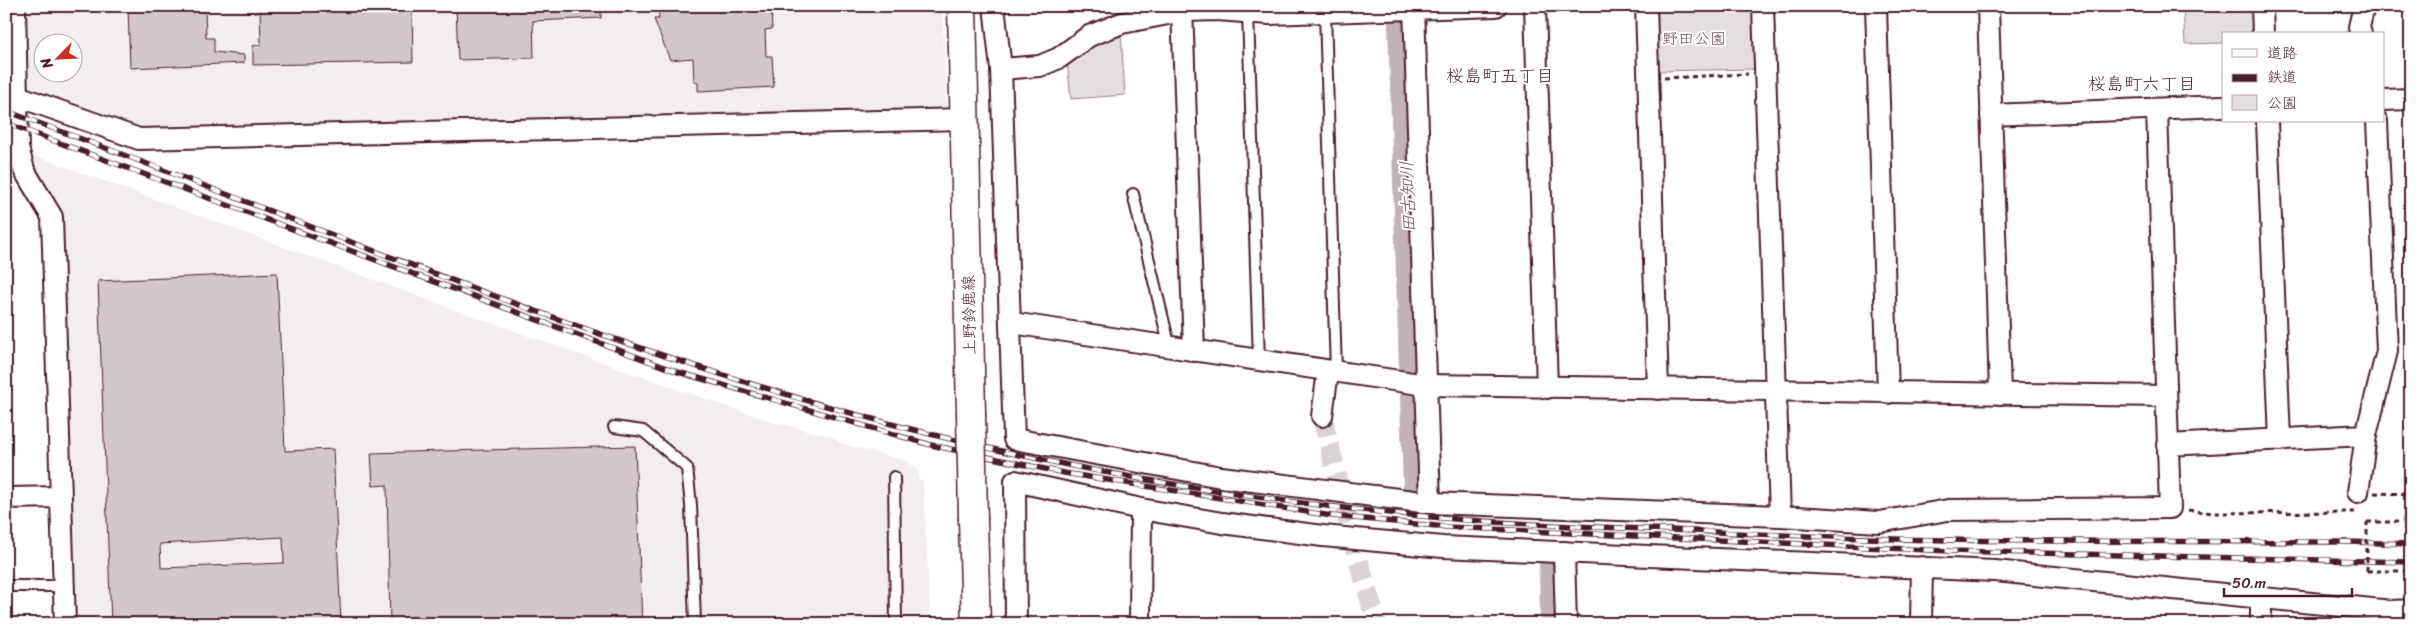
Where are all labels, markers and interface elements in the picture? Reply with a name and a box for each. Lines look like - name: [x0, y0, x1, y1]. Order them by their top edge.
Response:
- park label: 野田公園: [1662, 24, 1726, 53]
- north arrow: [32, 32, 82, 82]
- legend: [2222, 32, 2384, 122]
- text: 道路: [2267, 40, 2297, 66]
- text: N: [33, 53, 60, 74]
- district label: 桜島町五丁目: [1446, 60, 1554, 92]
- text: 鉄道: [2267, 64, 2297, 90]
- district label: 桜島町六丁目: [2088, 68, 2196, 100]
- text: 公園: [2267, 90, 2297, 116]
- water label: 田古知川: [1391, 160, 1425, 234]
- street label: 上野鈴鹿線: [954, 275, 984, 355]
- scale bar: [2224, 565, 2352, 597]
- text: 50 m: [2232, 570, 2267, 596]

